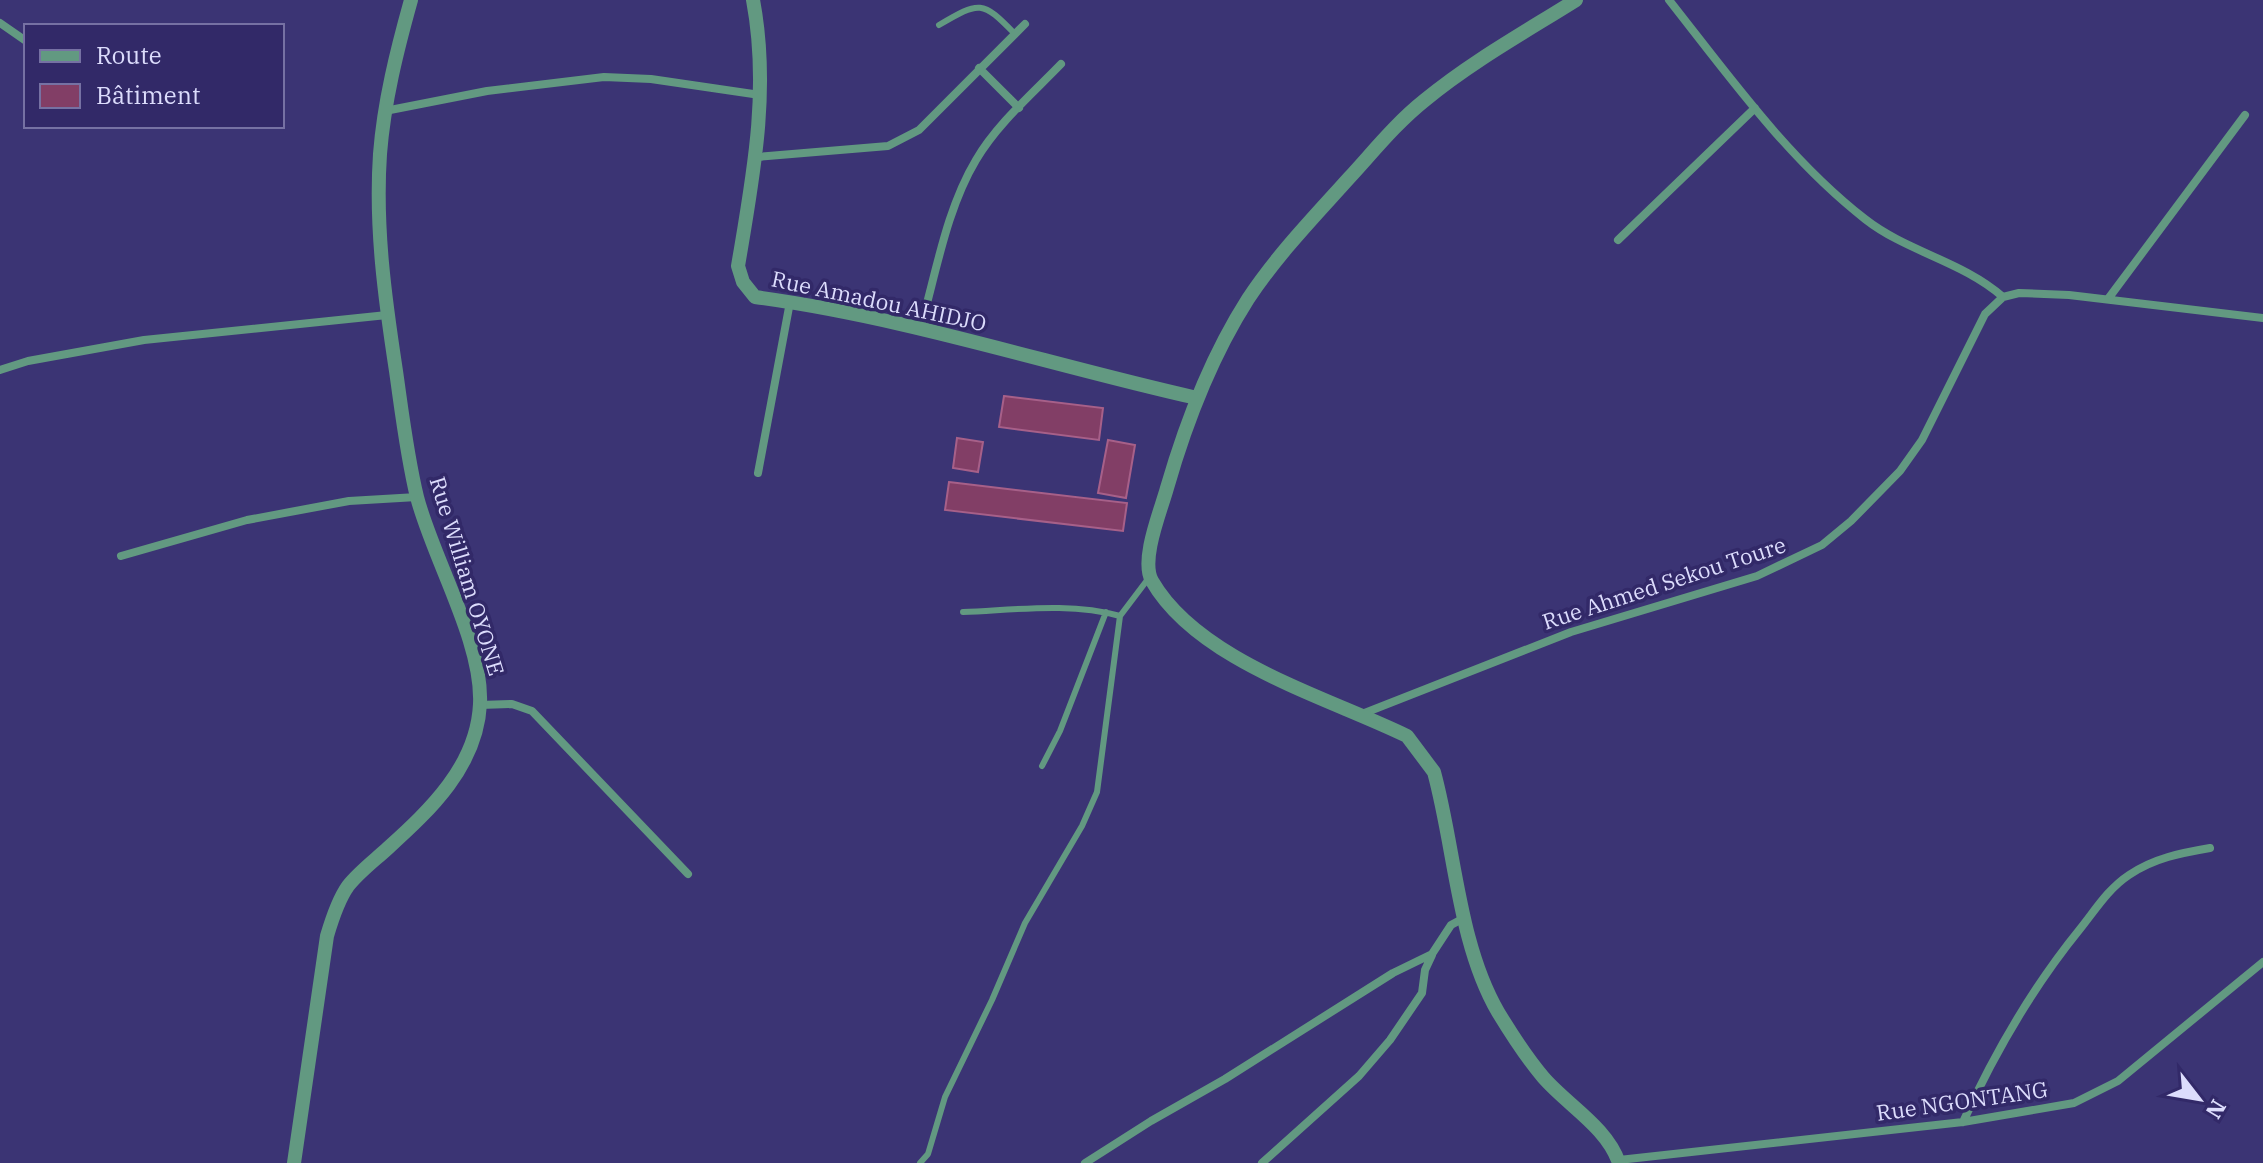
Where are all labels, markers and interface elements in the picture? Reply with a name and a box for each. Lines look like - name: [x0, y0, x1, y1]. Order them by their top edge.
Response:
- legend: [24, 24, 284, 128]
- text: Route: [96, 39, 162, 71]
- text: Bâtiment: [96, 79, 201, 111]
- street label: Rue Amadou AHIDJO: [769, 264, 989, 337]
- street label: Rue William OYONE: [423, 473, 512, 679]
- street label: Rue Ahmed Sekou Toure: [1538, 529, 1789, 636]
- north arrow: [2159, 1059, 2239, 1139]
- street label: Rue NGONTANG: [1874, 1074, 2049, 1127]
- text: N: [2200, 1095, 2233, 1124]

